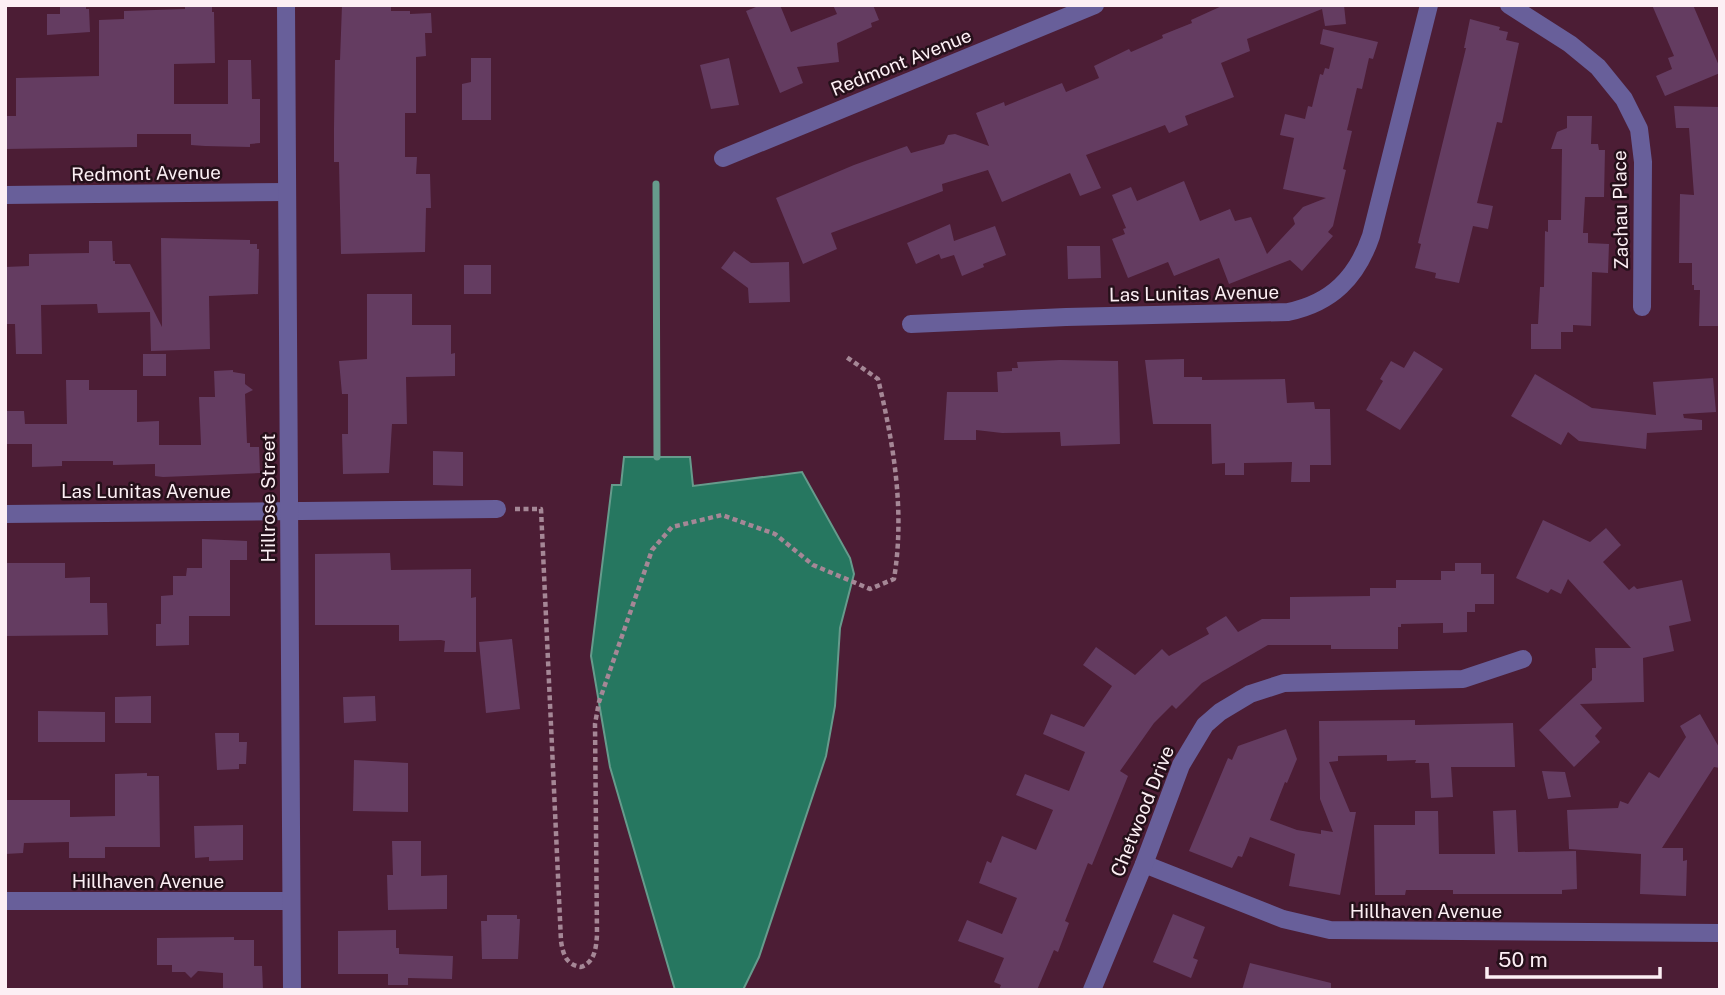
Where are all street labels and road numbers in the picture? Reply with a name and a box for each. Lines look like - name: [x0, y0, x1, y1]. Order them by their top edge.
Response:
- street label: Redmont Avenue: [827, 24, 975, 100]
- street label: Zachau Place: [1608, 150, 1632, 270]
- street label: Redmont Avenue: [71, 161, 221, 185]
- street label: Las Lunitas Avenue: [1109, 281, 1279, 305]
- street label: Hillrose Street: [257, 434, 279, 562]
- street label: Las Lunitas Avenue: [61, 480, 231, 502]
- street label: Chetwood Drive: [1106, 742, 1178, 880]
- street label: Hillhaven Avenue: [72, 870, 224, 892]
- street label: Hillhaven Avenue: [1350, 900, 1502, 922]

